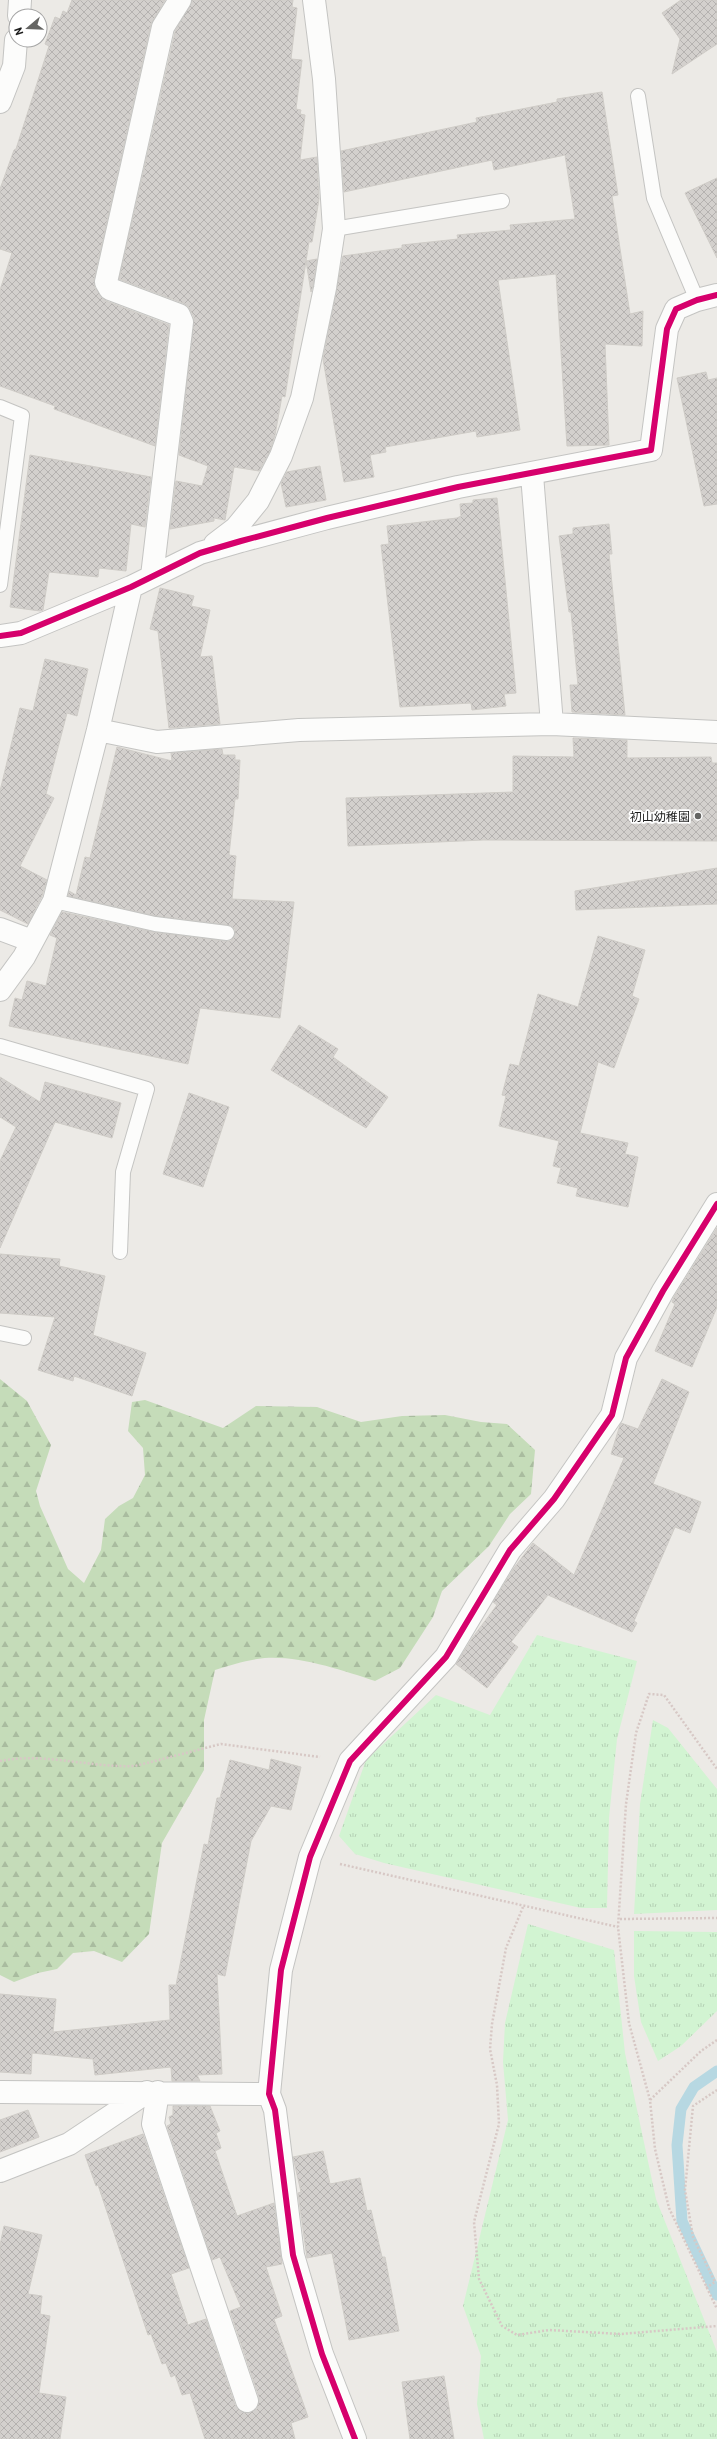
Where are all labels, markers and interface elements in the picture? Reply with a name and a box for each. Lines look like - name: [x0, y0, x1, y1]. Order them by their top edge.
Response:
- north arrow: [8, 8, 48, 48]
- text: N: [11, 26, 25, 37]
- place label: 初山幼稚園: [630, 809, 690, 823]
- marker: 初山幼稚園: [693, 811, 703, 821]

